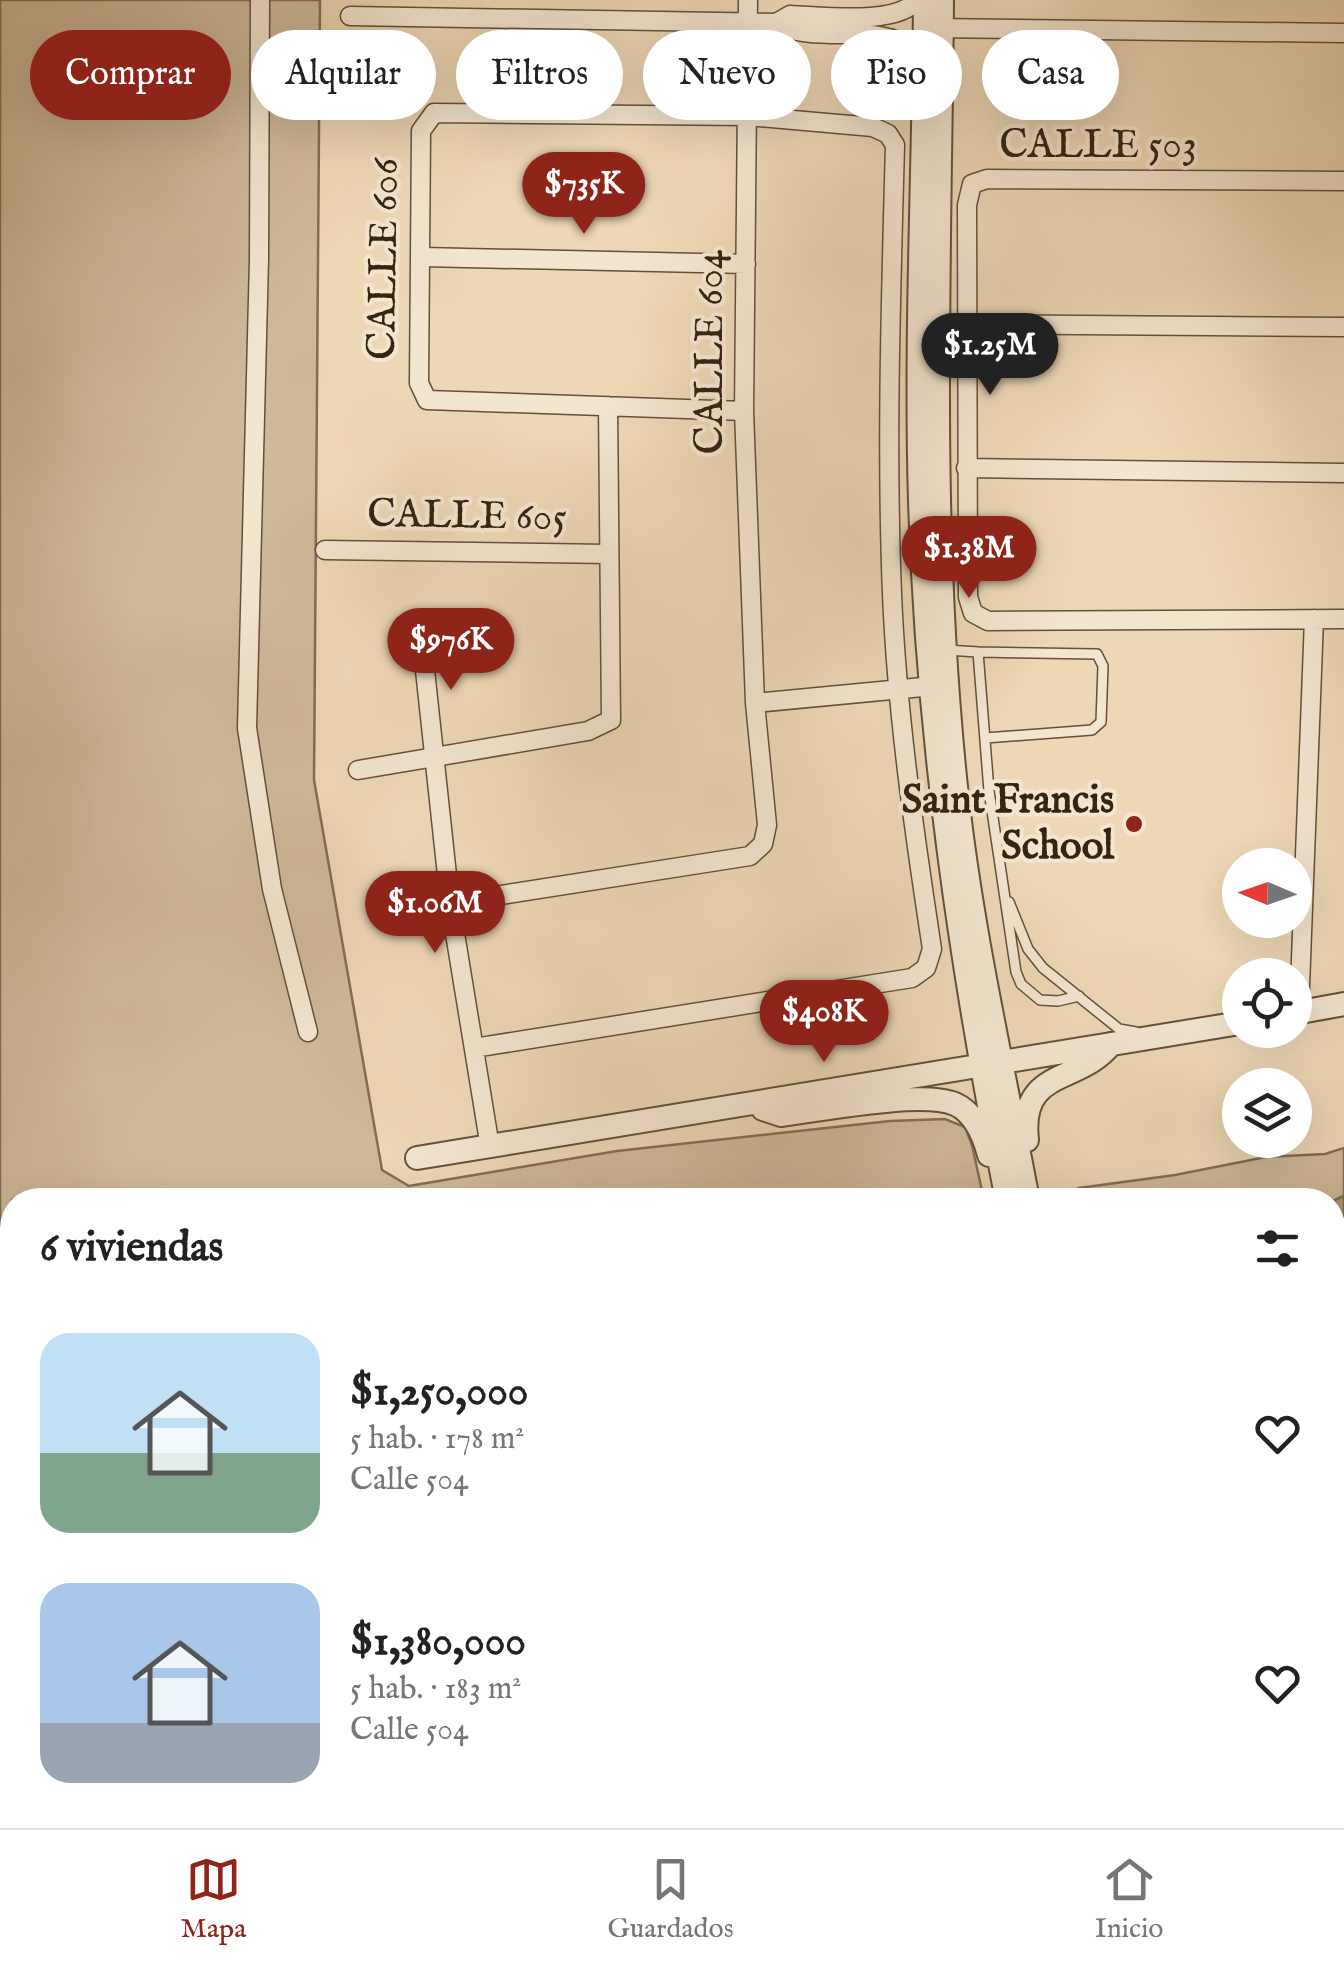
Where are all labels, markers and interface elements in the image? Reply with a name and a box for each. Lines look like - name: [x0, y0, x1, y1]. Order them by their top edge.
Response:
- chip: Comprar: [30, 30, 231, 120]
- chip: Alquilar: [251, 30, 436, 120]
- chip: Filtros: [456, 30, 623, 120]
- chip: Nuevo: [643, 30, 811, 120]
- chip: Piso: [831, 30, 962, 120]
- chip: Casa: [982, 30, 1119, 120]
- street label: CALLE 503: [999, 121, 1197, 172]
- pin: $735K: [514, 152, 654, 237]
- street label: CALLE 606: [358, 156, 412, 361]
- text: $735K: [544, 164, 624, 205]
- street label: CALLE 604: [686, 249, 737, 454]
- pin: $1.25M: [909, 313, 1071, 398]
- text: $1.25M: [943, 325, 1037, 366]
- street label: CALLE 605: [367, 490, 567, 544]
- pin: $1.38M: [888, 516, 1050, 601]
- text: $1.38M: [923, 528, 1015, 569]
- pin: $976K: [381, 608, 521, 693]
- text: $976K: [409, 620, 493, 661]
- place label: Saint Francis School: [902, 776, 1115, 873]
- marker: Saint Francis School: [1123, 813, 1145, 835]
- north arrow: [1222, 848, 1312, 938]
- map controls: [1222, 848, 1312, 1158]
- pin: $1.06M: [354, 871, 516, 956]
- text: $1.06M: [387, 883, 483, 924]
- button: locate: [1222, 958, 1312, 1048]
- pin: $408K: [754, 980, 894, 1065]
- text: $408K: [782, 992, 866, 1033]
- button: layers: [1222, 1068, 1312, 1158]
- icon: filters: [1250, 1221, 1305, 1276]
- text: 6 viviendas: [40, 1222, 223, 1275]
- text: $1,250,000: [350, 1366, 528, 1419]
- icon: home: [120, 1373, 240, 1493]
- icon: heart: [1250, 1406, 1305, 1461]
- text: 5 hab. · 178 m²: [350, 1419, 525, 1460]
- text: Calle 504: [350, 1460, 469, 1501]
- text: $1,380,000: [350, 1616, 526, 1669]
- icon: home: [120, 1623, 240, 1743]
- icon: heart: [1250, 1656, 1305, 1711]
- text: 5 hab. · 183 m²: [350, 1669, 521, 1710]
- text: Calle 504: [350, 1710, 469, 1751]
- tab: Mapa: [181, 1852, 246, 1947]
- tab: Guardados: [607, 1852, 733, 1947]
- tab: Inicio: [1095, 1852, 1163, 1947]

